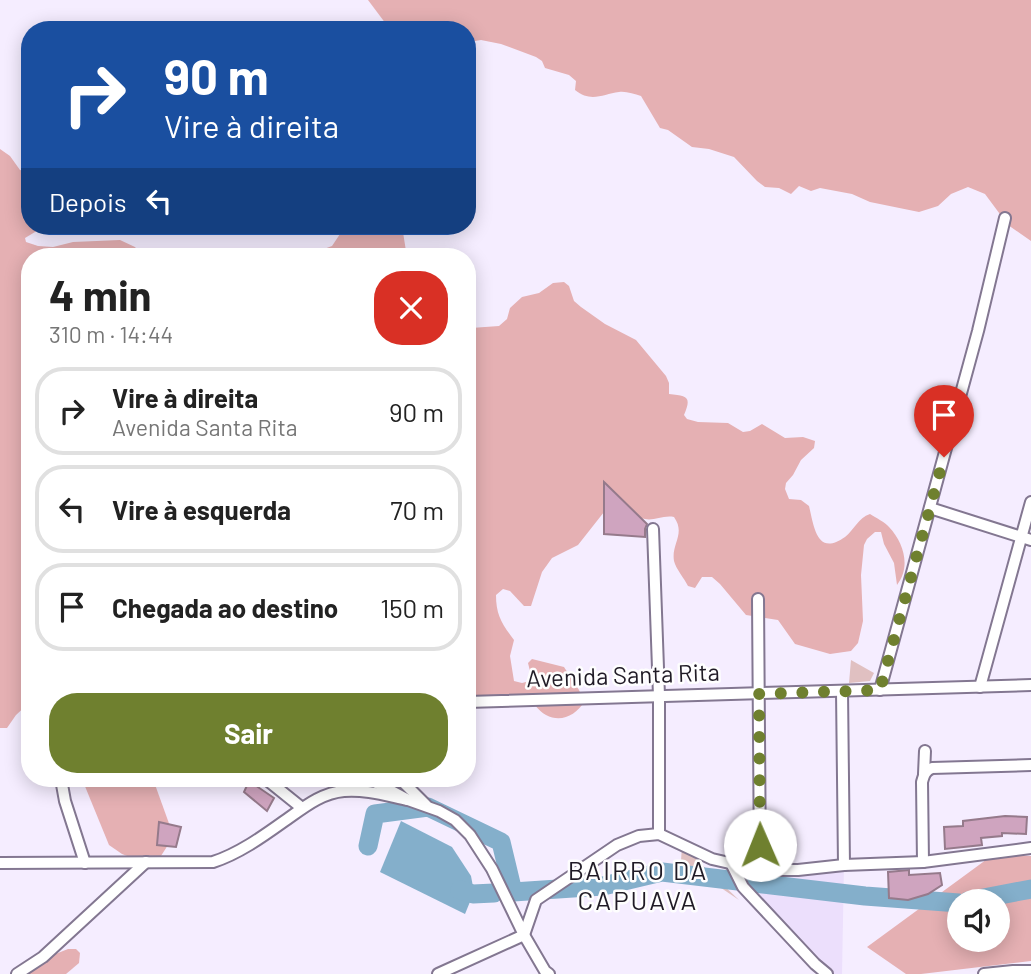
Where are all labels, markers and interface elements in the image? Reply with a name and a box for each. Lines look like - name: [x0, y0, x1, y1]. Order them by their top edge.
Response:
- text: 90 m: [164, 46, 269, 105]
- icon: right: [49, 49, 140, 140]
- text: Vire à direita: [164, 106, 339, 144]
- icon: left: [140, 182, 178, 220]
- text: Depois: [49, 186, 126, 217]
- text: 4 min: [49, 269, 152, 319]
- button: close: [374, 271, 448, 345]
- text: 310 m · 14:44: [49, 320, 173, 348]
- text: Vire à direita: [112, 382, 258, 413]
- pin: [914, 385, 974, 457]
- icon: right: [53, 392, 91, 430]
- text: 90 m: [389, 396, 444, 427]
- icon: arrive: [925, 396, 963, 434]
- text: Avenida Santa Rita: [112, 413, 298, 441]
- icon: left: [53, 490, 91, 528]
- text: Vire à esquerda: [112, 494, 291, 525]
- text: 70 m: [390, 494, 444, 525]
- icon: arrive: [53, 588, 91, 626]
- text: Chegada ao destino: [112, 592, 338, 623]
- text: 150 m: [380, 592, 444, 623]
- street label: Avenida Santa Rita: [526, 657, 720, 692]
- button: Sair: [49, 693, 448, 773]
- position arrow: [723, 808, 797, 882]
- district label: BAIRRO DA CAPUAVA: [568, 854, 708, 915]
- map controls: [947, 889, 1010, 952]
- button: sound: [947, 889, 1010, 952]

